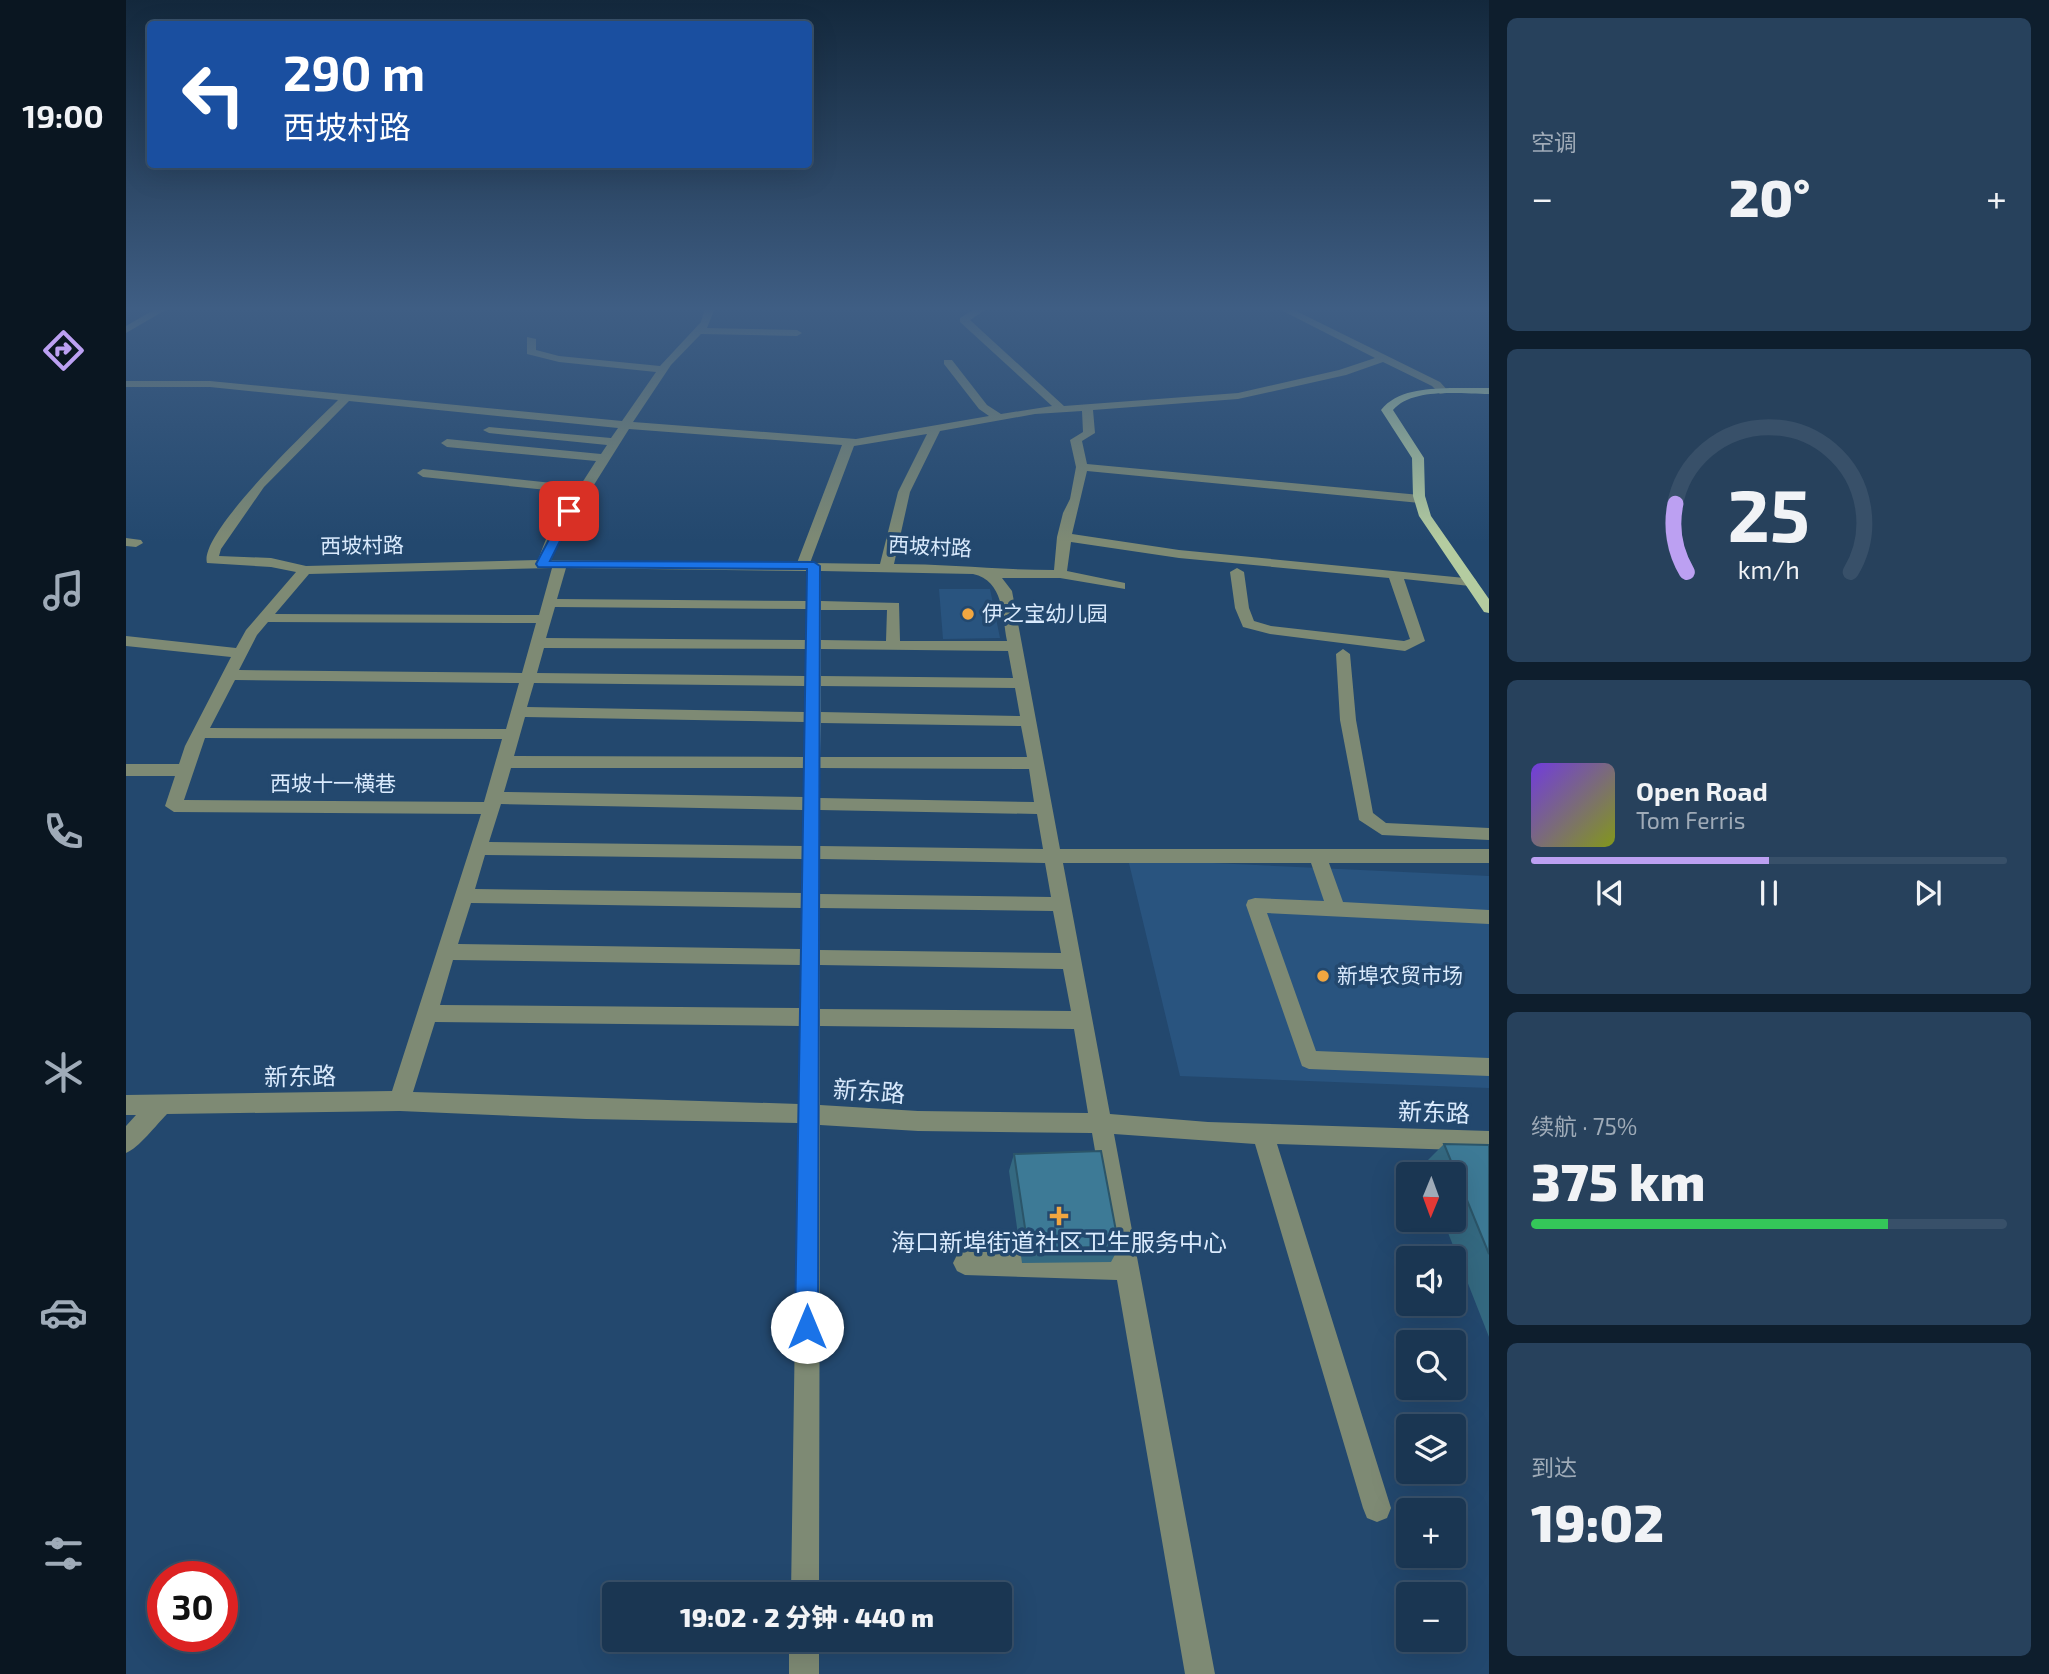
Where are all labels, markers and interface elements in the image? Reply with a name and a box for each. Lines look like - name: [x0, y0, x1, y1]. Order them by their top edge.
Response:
- text: 290 m: [283, 42, 425, 101]
- icon: left: [168, 49, 259, 140]
- text: 19:00: [22, 96, 104, 134]
- text: 西坡村路: [283, 107, 411, 145]
- text: 空调: [1531, 128, 1577, 156]
- text: 20°: [1729, 165, 1810, 227]
- text: −: [1531, 174, 1553, 220]
- text: +: [1986, 174, 2007, 220]
- icon: directions: [39, 326, 88, 375]
- text: 25: [1728, 469, 1810, 557]
- pin: [539, 481, 599, 541]
- icon: arrive: [550, 492, 588, 530]
- street label: 西坡村路: [320, 531, 404, 558]
- street label: 西坡村路: [887, 531, 973, 560]
- text: km/h: [1738, 554, 1800, 584]
- icon: music: [39, 566, 88, 615]
- place label: 伊之宝幼儿园: [982, 600, 1108, 625]
- marker: 伊之宝幼儿园: [960, 606, 976, 622]
- street label: 西坡十一横巷: [270, 770, 396, 795]
- text: Open Road: [1636, 775, 1768, 806]
- text: Tom Ferris: [1636, 806, 1745, 834]
- icon: phone: [39, 807, 88, 856]
- icon: previous: [1591, 874, 1629, 912]
- icon: pause: [1750, 874, 1788, 912]
- icon: next: [1909, 874, 1947, 912]
- place label: 新埠农贸市场: [1337, 962, 1463, 987]
- marker: 新埠农贸市场: [1315, 968, 1331, 984]
- icon: climate: [39, 1048, 88, 1097]
- street label: 新东路: [264, 1060, 336, 1091]
- street label: 新东路: [832, 1074, 906, 1107]
- street label: 新东路: [1398, 1096, 1471, 1127]
- text: 续航 · 75%: [1531, 1112, 1637, 1140]
- text: 375 km: [1531, 1149, 1705, 1211]
- north arrow: [1396, 1162, 1466, 1232]
- map controls: [1396, 1162, 1466, 1652]
- marker: 海口新埠街道社区卫生服务中心: [1049, 1206, 1069, 1226]
- place label: 海口新埠街道社区卫生服务中心: [891, 1227, 1227, 1256]
- button: sound: [1396, 1246, 1466, 1316]
- icon: car: [39, 1288, 88, 1337]
- position arrow: [770, 1290, 844, 1364]
- button: search: [1396, 1330, 1466, 1400]
- button: layers: [1396, 1414, 1466, 1484]
- text: 到达: [1531, 1453, 1577, 1481]
- text: 19:02: [1531, 1490, 1664, 1552]
- button: +: [1396, 1498, 1466, 1568]
- icon: filters: [39, 1529, 88, 1578]
- speed limit sign: 30: [147, 1561, 238, 1652]
- button: −: [1396, 1582, 1466, 1652]
- text: 19:02 · 2 分钟 · 440 m: [680, 1601, 934, 1632]

